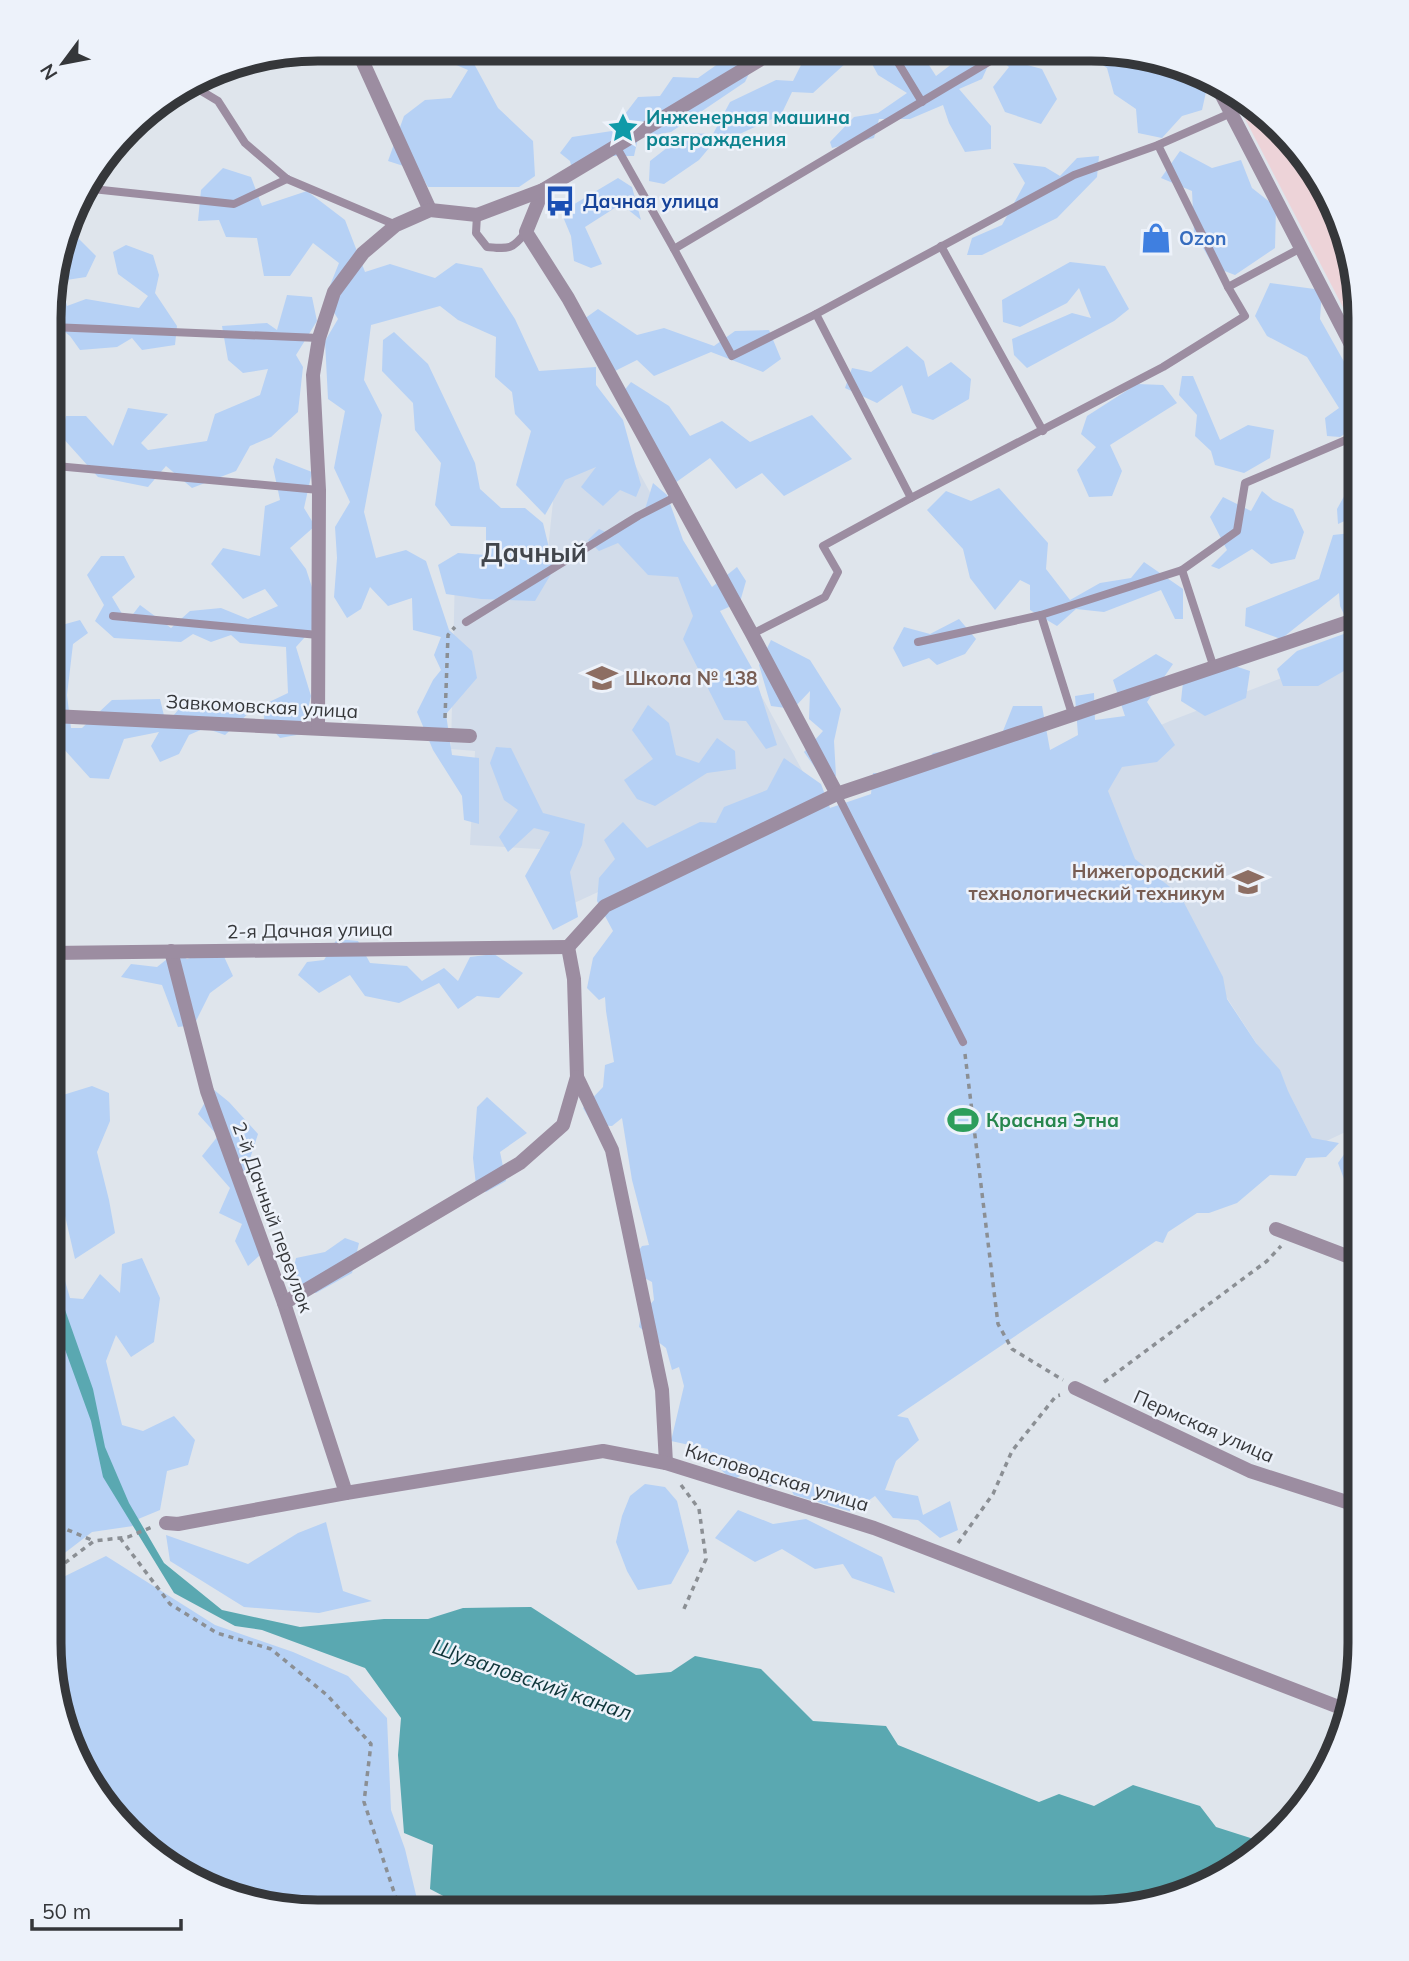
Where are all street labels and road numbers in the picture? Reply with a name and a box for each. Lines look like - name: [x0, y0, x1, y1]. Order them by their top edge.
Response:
- street label: Завкомовская улица: [165, 689, 359, 723]
- street label: 2-я Дачная улица: [227, 917, 393, 943]
- street label: 2-й Дачный переулок: [227, 1118, 319, 1316]
- street label: Пермская улица: [1130, 1384, 1278, 1468]
- street label: Кисловодская улица: [682, 1438, 872, 1516]

